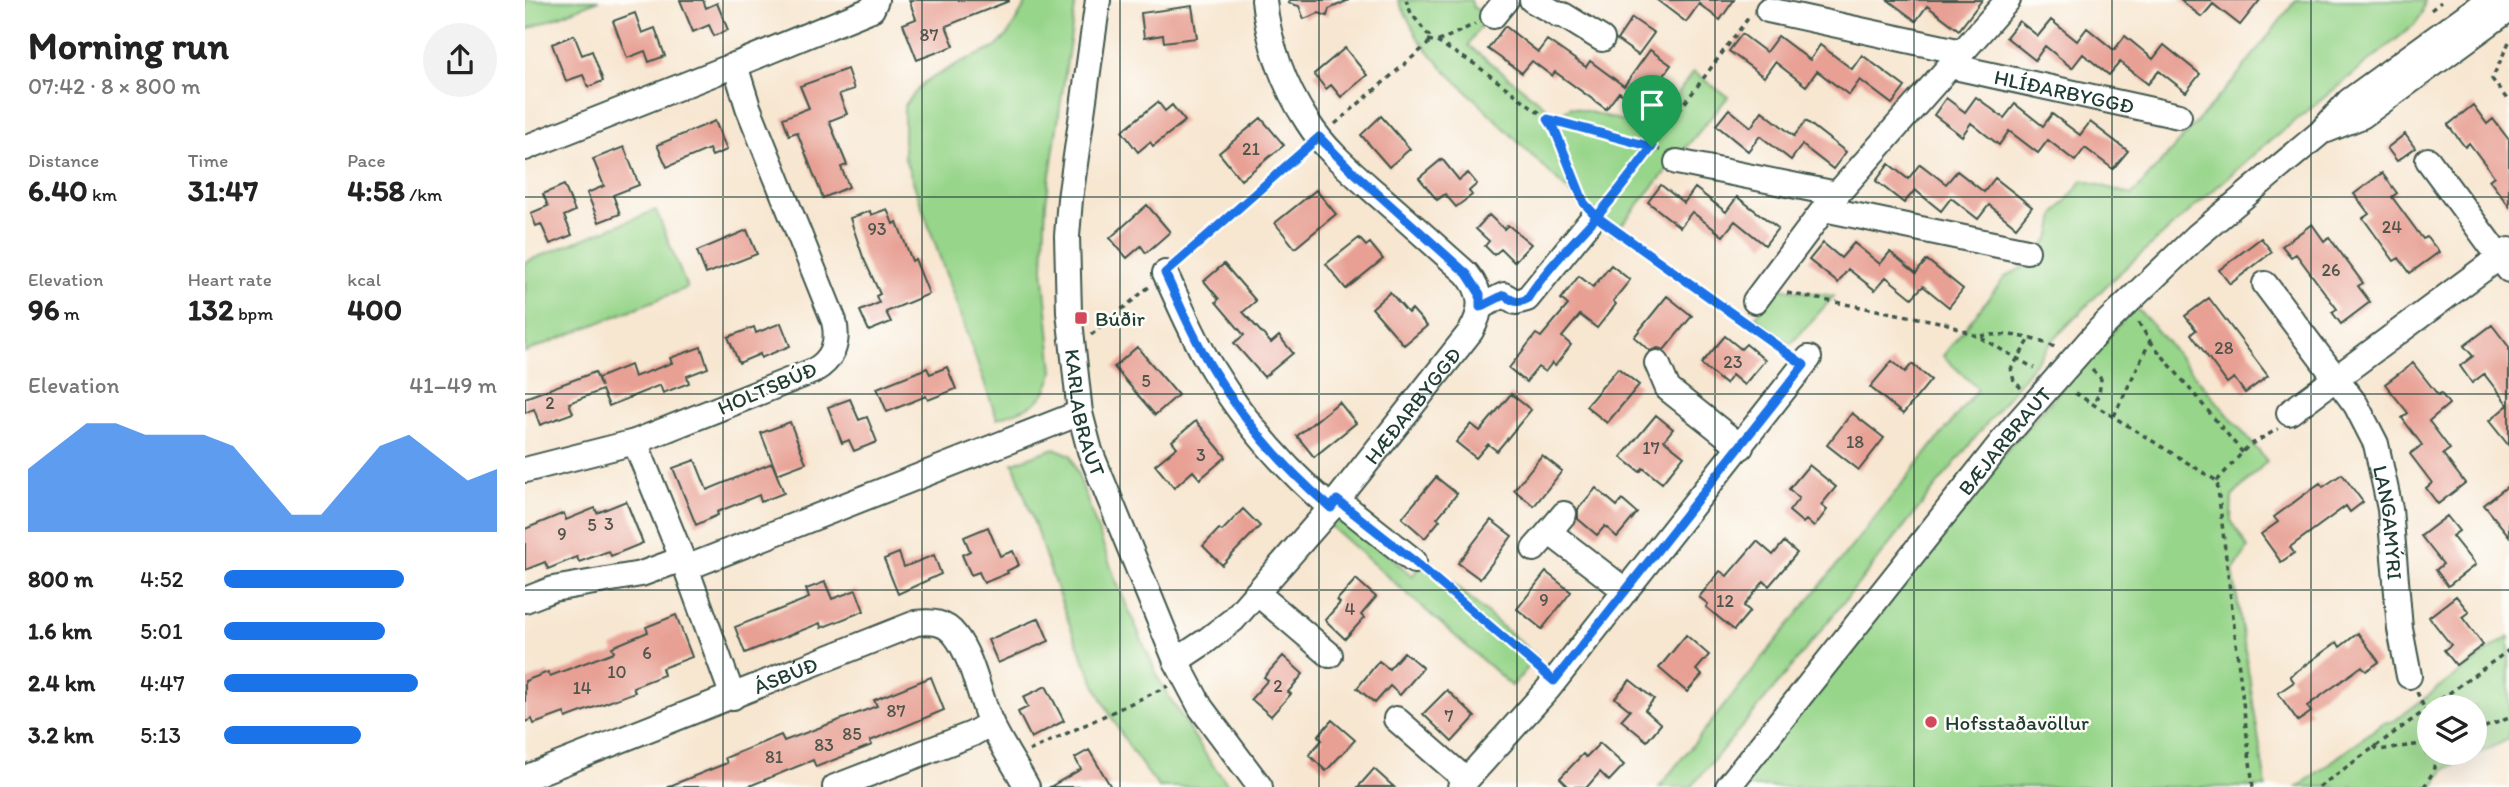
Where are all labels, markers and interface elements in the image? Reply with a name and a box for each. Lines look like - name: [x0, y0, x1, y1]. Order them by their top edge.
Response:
- text: Morning run: [28, 23, 229, 69]
- button: share: [423, 23, 497, 97]
- house number: 87: [920, 24, 938, 46]
- street label: HLÍÐARBYGGÐ: [1992, 64, 2136, 118]
- text: 07:42 · 8 × 800 m: [28, 72, 201, 100]
- pin: [1622, 75, 1682, 147]
- icon: arrive: [1633, 86, 1671, 124]
- house number: 21: [1242, 138, 1260, 160]
- text: Distance: [28, 149, 99, 172]
- text: Time: [188, 149, 228, 172]
- text: Pace: [347, 149, 385, 172]
- text: 6.40: [28, 172, 88, 209]
- text: 31:47: [188, 172, 258, 209]
- text: 4:58: [347, 172, 405, 209]
- text: km: [88, 183, 117, 206]
- text: /km: [405, 183, 442, 206]
- house number: 24: [2382, 216, 2402, 238]
- house number: 93: [867, 218, 887, 240]
- house number: 26: [2322, 259, 2341, 281]
- text: Elevation: [28, 268, 104, 291]
- text: Heart rate: [188, 268, 272, 291]
- text: kcal: [347, 268, 381, 291]
- text: 96: [28, 291, 60, 328]
- text: 132: [188, 291, 234, 328]
- text: 400: [347, 291, 402, 328]
- text: m: [60, 302, 80, 325]
- text: bpm: [234, 302, 273, 325]
- place label: Búðir: [1095, 306, 1146, 331]
- marker: Búðir: [1073, 310, 1089, 326]
- house number: 28: [2214, 337, 2234, 359]
- street label: HÆÐARBYGGÐ: [1358, 342, 1466, 469]
- street label: KARLABRAUT: [1061, 347, 1111, 480]
- house number: 23: [1723, 351, 1743, 373]
- street label: HOLTSBÚÐ: [714, 356, 820, 420]
- house number: 5: [1141, 370, 1151, 392]
- text: Elevation: [28, 371, 119, 399]
- text: 41–49 m: [409, 371, 497, 399]
- street label: BÆJARBRAUT: [1952, 381, 2056, 500]
- house number: 2: [545, 392, 555, 414]
- house number: 18: [1846, 431, 1864, 453]
- house number: 17: [1642, 437, 1660, 459]
- house number: 3: [1196, 444, 1206, 466]
- street label: LANGAMÝRI: [2368, 463, 2408, 581]
- house number: 3: [604, 513, 614, 535]
- house number: 5: [587, 514, 597, 536]
- house number: 9: [557, 523, 567, 545]
- text: 800 m: [28, 565, 93, 593]
- text: 4:52: [140, 565, 184, 593]
- house number: 9: [1539, 589, 1549, 611]
- house number: 12: [1716, 590, 1734, 612]
- house number: 4: [1345, 598, 1356, 620]
- text: 1.6 km: [28, 617, 92, 645]
- text: 5:01: [140, 617, 183, 645]
- house number: 6: [642, 642, 652, 664]
- street label: ÁSBÚÐ: [750, 651, 821, 699]
- house number: 10: [607, 661, 627, 683]
- text: 2.4 km: [28, 669, 95, 697]
- text: 4:47: [140, 669, 185, 697]
- house number: 2: [1273, 675, 1283, 697]
- house number: 14: [572, 677, 592, 699]
- map controls: [2417, 695, 2487, 765]
- button: layers: [2417, 695, 2487, 765]
- house number: 87: [887, 700, 905, 722]
- house number: 7: [1445, 705, 1454, 727]
- place label: Hofsstaðavöllur: [1945, 710, 2089, 735]
- marker: Hofsstaðavöllur: [1923, 714, 1939, 730]
- text: 3.2 km: [28, 721, 94, 749]
- text: 5:13: [140, 721, 181, 749]
- house number: 85: [842, 723, 862, 745]
- house number: 83: [814, 734, 834, 756]
- house number: 81: [765, 746, 783, 768]

